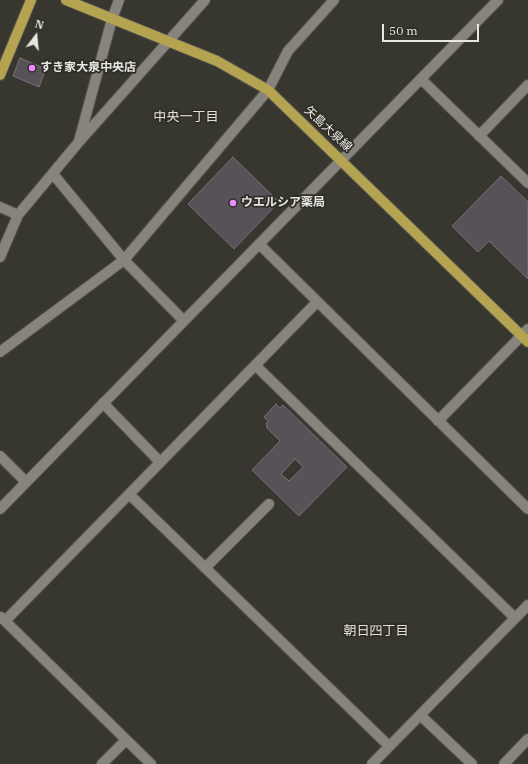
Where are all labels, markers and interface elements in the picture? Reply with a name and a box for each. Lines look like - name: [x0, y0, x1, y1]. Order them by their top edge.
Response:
- north arrow: [16, 16, 56, 56]
- scale bar: [384, 16, 481, 42]
- text: N: [33, 17, 45, 32]
- text: 50 m: [389, 23, 418, 38]
- place label: すき家大泉中央店: [40, 61, 136, 75]
- marker: すき家大泉中央店: [27, 63, 37, 73]
- street label: 矢島大泉線: [301, 103, 355, 155]
- district label: 中央一丁目: [154, 109, 218, 125]
- place label: ウエルシア薬局: [241, 196, 325, 210]
- marker: ウエルシア薬局: [228, 198, 238, 208]
- district label: 朝日四丁目: [344, 623, 408, 639]

